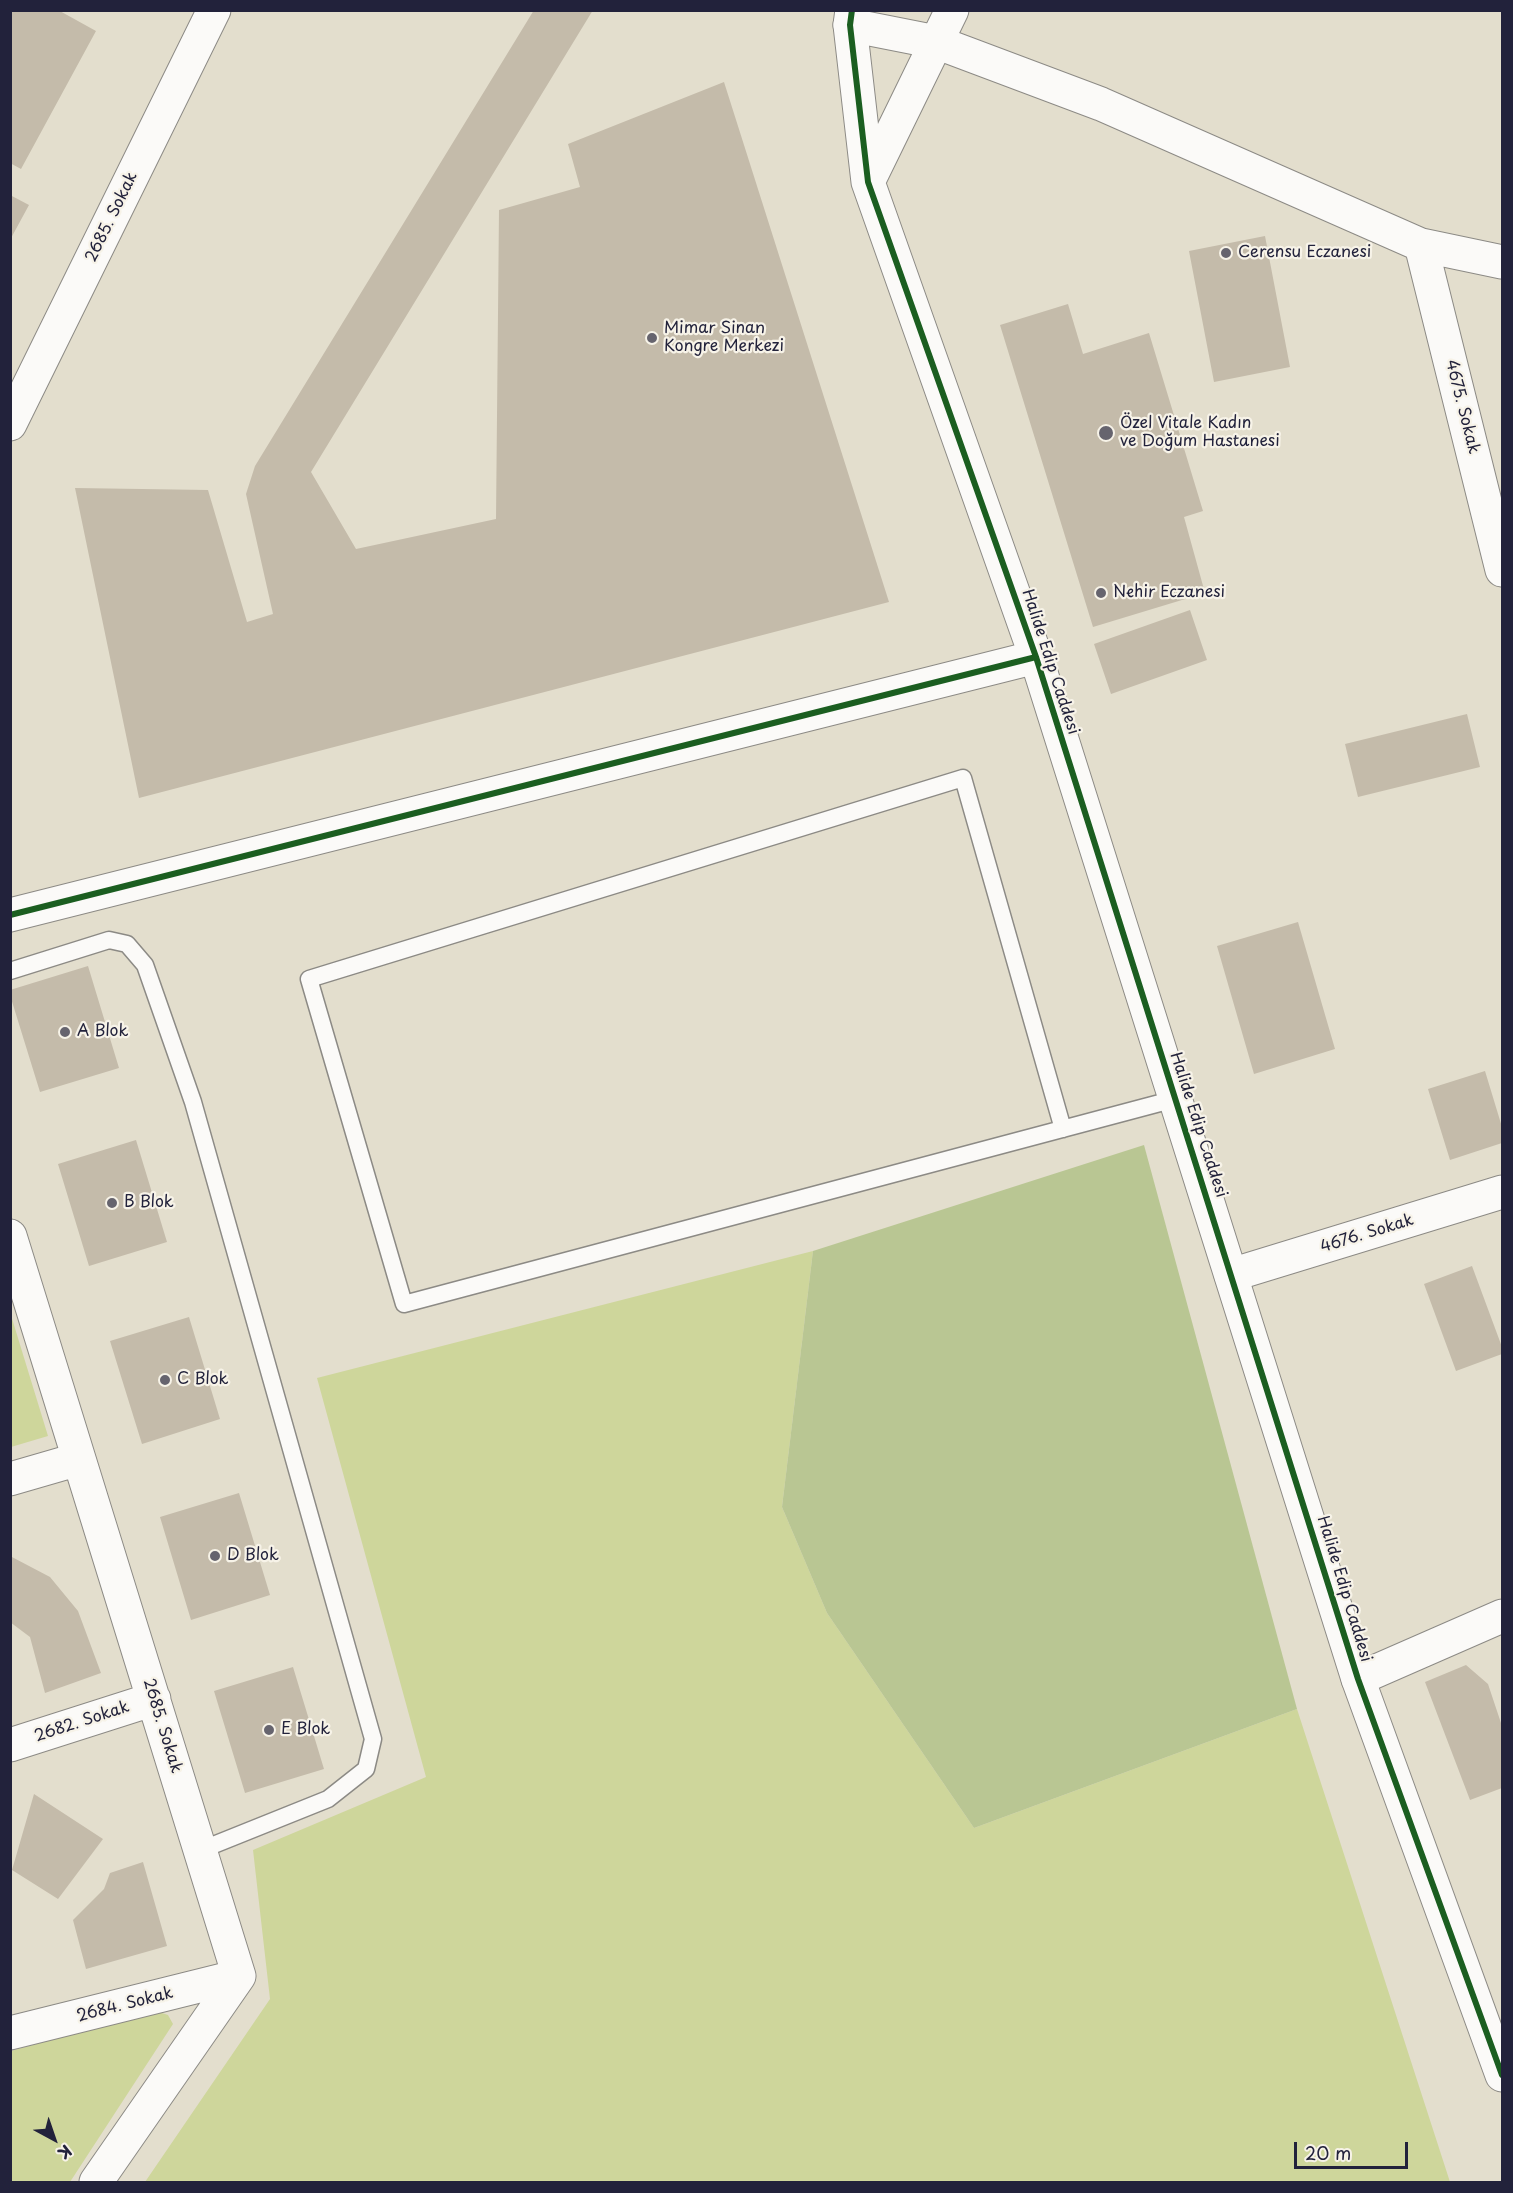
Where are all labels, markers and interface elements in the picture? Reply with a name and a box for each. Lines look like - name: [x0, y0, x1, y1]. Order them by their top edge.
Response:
- street label: 2685. Sokak: [82, 169, 142, 265]
- place label: Cerensu Eczanesi: [1238, 243, 1371, 263]
- marker: Cerensu Eczanesi: [1219, 246, 1233, 260]
- place label: Mimar Sinan Kongre Merkezi: [664, 319, 784, 357]
- marker: Mimar Sinan Kongre Merkezi: [645, 331, 659, 345]
- street label: 4675. Sokak: [1441, 358, 1483, 456]
- place label: Özel Vitale Kadın ve Doğum Hastanesi: [1120, 414, 1280, 452]
- marker: Özel Vitale Kadın ve Doğum Hastanesi: [1097, 424, 1115, 442]
- place label: Nehir Eczanesi: [1113, 583, 1225, 603]
- marker: Nehir Eczanesi: [1094, 586, 1108, 600]
- street label: Halide Edip Caddesi: [1017, 587, 1083, 737]
- place label: A Blok: [77, 1022, 129, 1042]
- marker: A Blok: [58, 1025, 72, 1039]
- street label: Halide Edip Caddesi: [1165, 1050, 1231, 1200]
- place label: B Blok: [124, 1193, 174, 1213]
- marker: B Blok: [105, 1196, 119, 1210]
- street label: 4676. Sokak: [1318, 1211, 1416, 1257]
- place label: C Blok: [177, 1370, 229, 1390]
- marker: C Blok: [158, 1373, 172, 1387]
- street label: Halide Edip Caddesi: [1313, 1514, 1375, 1664]
- place label: D Blok: [227, 1546, 279, 1566]
- marker: D Blok: [208, 1549, 222, 1563]
- street label: 2685. Sokak: [139, 1676, 185, 1776]
- street label: 2682. Sokak: [32, 1698, 132, 1746]
- place label: E Blok: [281, 1720, 330, 1740]
- marker: E Blok: [262, 1723, 276, 1737]
- street label: 2684. Sokak: [75, 1984, 175, 2026]
- north arrow: [24, 2109, 84, 2169]
- scale bar: [1297, 2130, 1411, 2168]
- text: 20 m: [1305, 2139, 1351, 2166]
- text: K: [53, 2140, 78, 2166]

